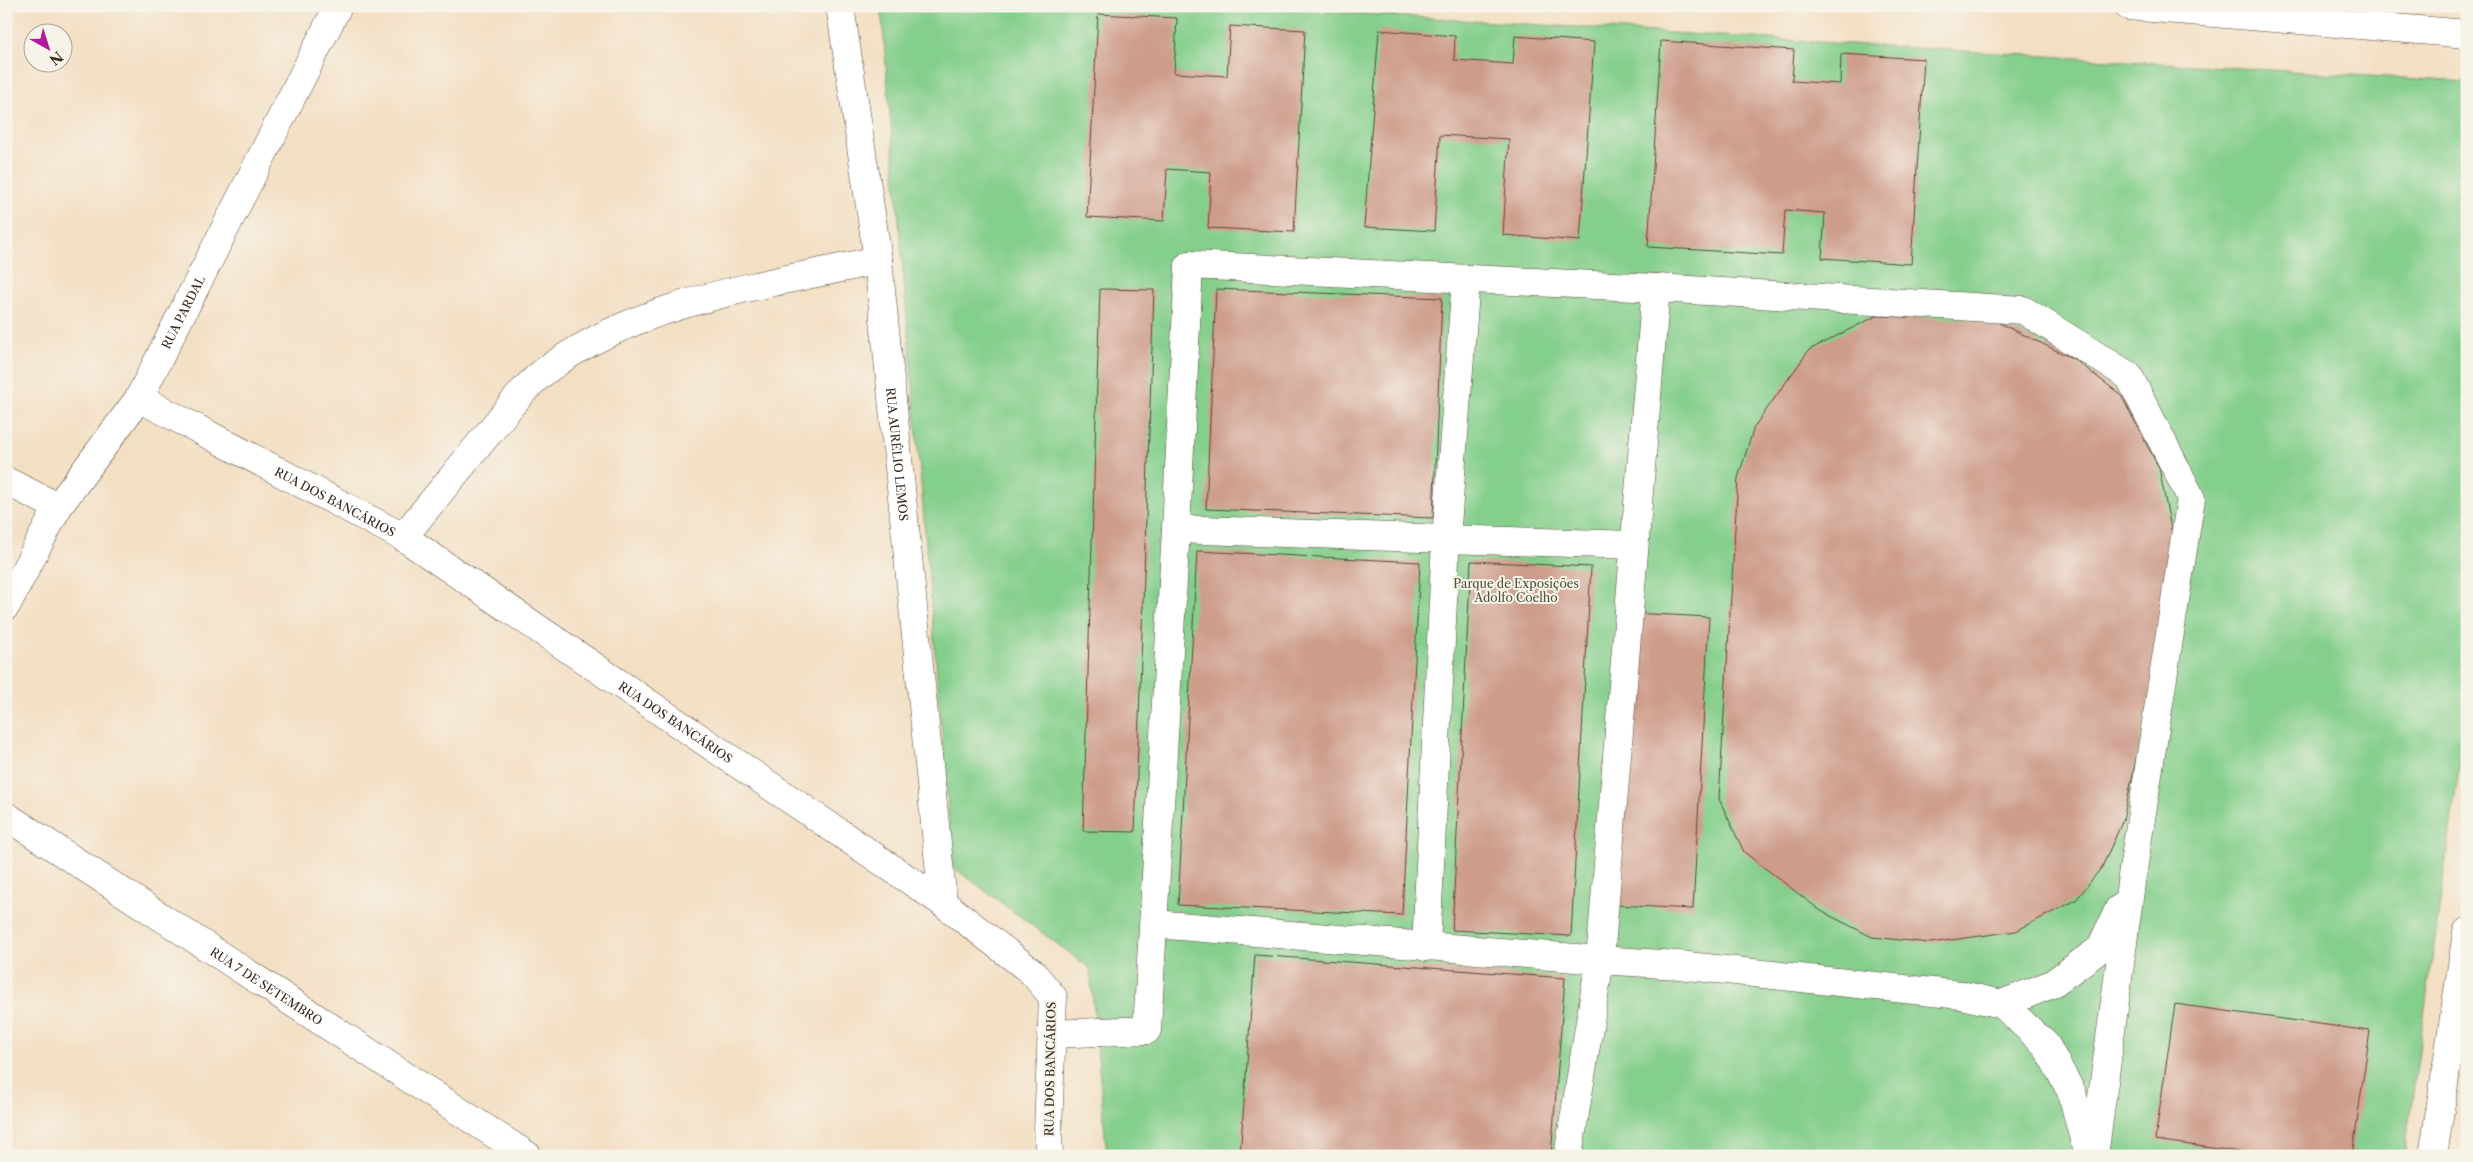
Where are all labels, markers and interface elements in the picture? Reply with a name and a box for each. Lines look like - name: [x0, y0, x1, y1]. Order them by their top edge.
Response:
- north arrow: [22, 22, 72, 72]
- text: N: [46, 47, 67, 69]
- street label: RUA PARDAL: [158, 273, 208, 351]
- street label: RUA AURÉLIO LEMOS: [883, 387, 912, 522]
- street label: RUA DOS BANCÁRIOS: [272, 463, 398, 539]
- park label: Parque de Exposições Adolfo Coelho: [1453, 576, 1579, 605]
- street label: RUA DOS BANCÁRIOS: [616, 678, 736, 766]
- street label: RUA 7 DE SETEMBRO: [208, 944, 326, 1028]
- street label: RUA DOS BANCÁRIOS: [1040, 1002, 1059, 1136]

